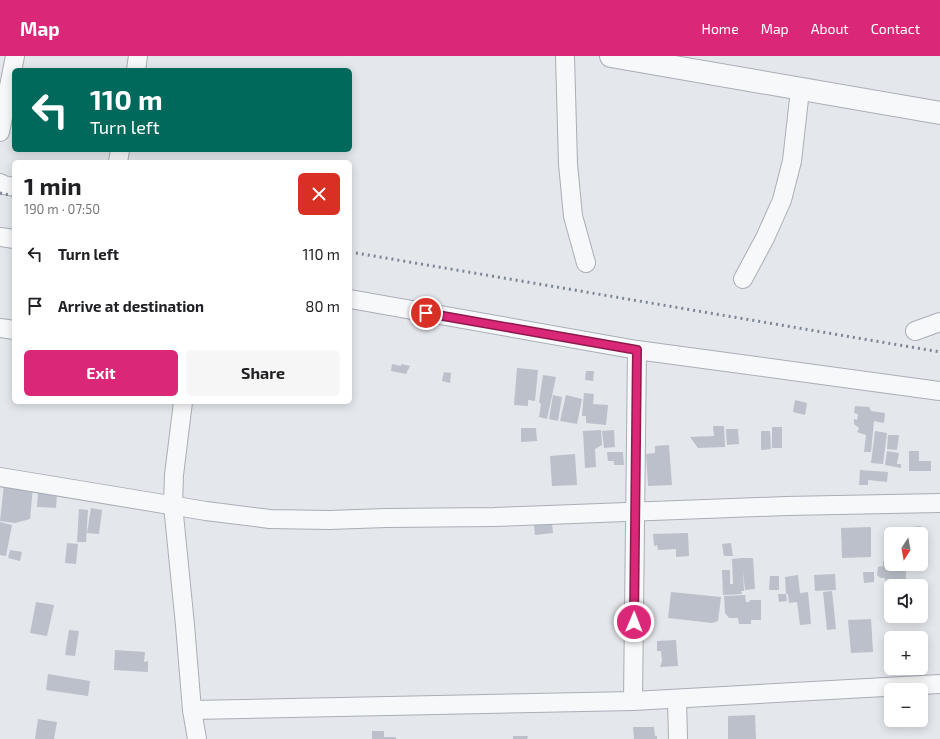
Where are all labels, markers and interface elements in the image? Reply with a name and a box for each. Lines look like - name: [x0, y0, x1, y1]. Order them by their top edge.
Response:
- text: Map: [20, 17, 60, 40]
- text: Home: [702, 20, 739, 37]
- text: Map: [761, 20, 789, 37]
- text: About: [811, 20, 849, 37]
- text: Contact: [871, 20, 920, 37]
- text: 110 m: [90, 82, 163, 116]
- icon: left: [24, 84, 76, 136]
- text: Turn left: [90, 116, 160, 138]
- text: 1 min: [24, 171, 82, 200]
- button: close: [298, 173, 340, 215]
- text: 190 m · 07:50: [24, 201, 100, 217]
- icon: left: [24, 243, 46, 265]
- text: Turn left: [58, 245, 119, 263]
- text: 110 m: [303, 245, 340, 263]
- icon: arrive: [24, 295, 46, 317]
- pin: [409, 296, 443, 330]
- text: Arrive at destination: [58, 297, 204, 315]
- text: 80 m: [305, 297, 340, 315]
- icon: arrive: [415, 302, 437, 324]
- button: Exit: [24, 350, 178, 396]
- button: Share: [186, 350, 340, 396]
- north arrow: [884, 527, 928, 571]
- map controls: [884, 527, 928, 727]
- button: sound: [884, 579, 928, 623]
- position arrow: [613, 601, 655, 643]
- button: +: [884, 631, 928, 675]
- button: −: [884, 683, 928, 727]

